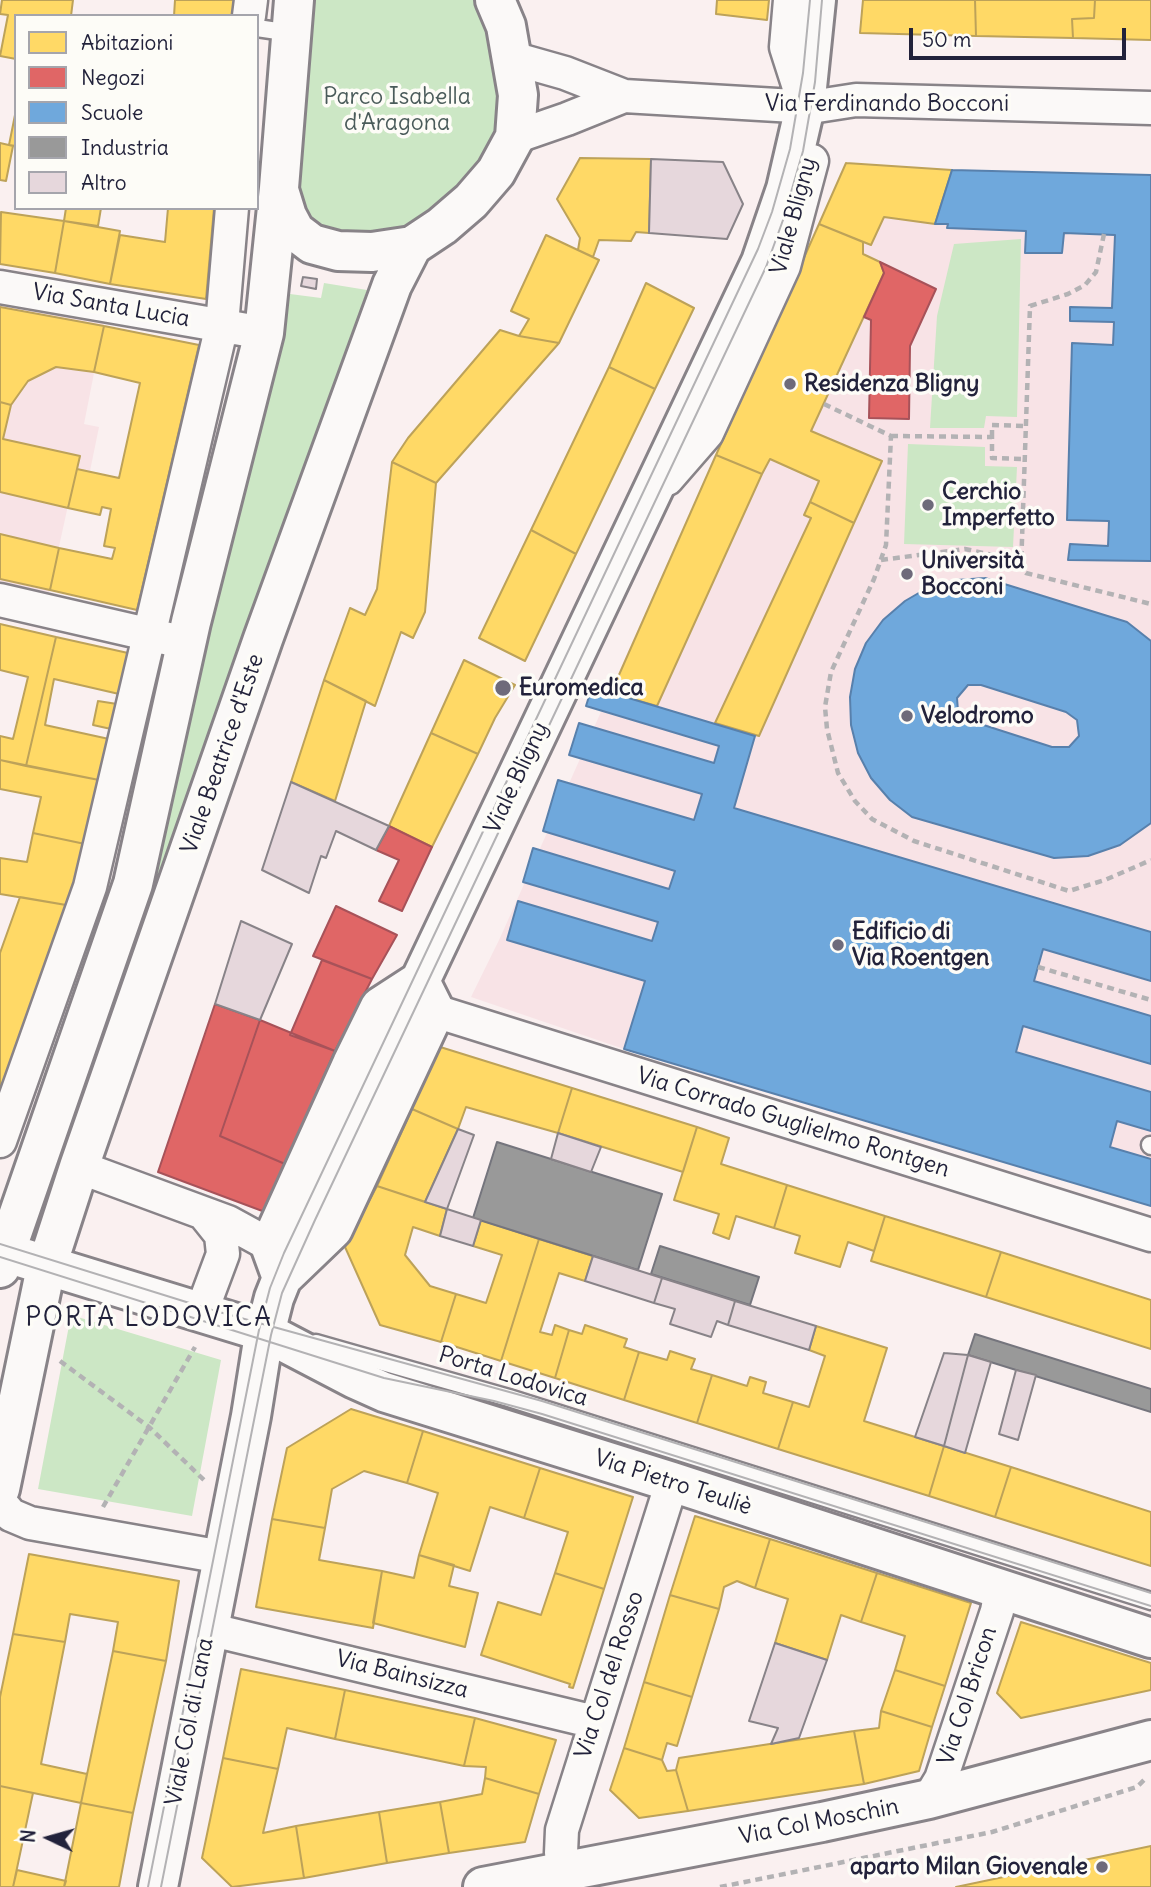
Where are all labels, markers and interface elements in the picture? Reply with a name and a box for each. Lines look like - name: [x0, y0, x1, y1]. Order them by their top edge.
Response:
- legend: [14, 14, 259, 210]
- scale bar: [913, 14, 1130, 58]
- text: 50 m: [922, 26, 971, 53]
- text: Abitazioni: [81, 29, 173, 56]
- text: Negozi: [81, 64, 145, 91]
- park label: Parco Isabella d'Aragona: [323, 83, 471, 137]
- street label: Via Ferdinando Bocconi: [765, 90, 1009, 118]
- text: Scuole: [81, 99, 143, 126]
- text: Industria: [81, 134, 169, 161]
- street label: Viale Bligny: [765, 154, 823, 278]
- text: Altro: [81, 169, 126, 196]
- street label: Via Santa Lucia: [30, 279, 192, 333]
- place label: Residenza Bligny: [804, 370, 979, 398]
- marker: Residenza Bligny: [782, 376, 798, 392]
- place label: Cerchio Imperfetto: [942, 478, 1055, 532]
- marker: Cerchio Imperfetto: [920, 497, 936, 513]
- place label: Università Bocconi: [921, 547, 1024, 601]
- marker: Università Bocconi: [899, 566, 915, 582]
- street label: Viale Beatrice d'Este: [176, 650, 270, 858]
- place label: Euromedica: [519, 674, 644, 702]
- marker: Euromedica: [493, 678, 513, 698]
- place label: Velodromo: [921, 702, 1034, 730]
- marker: Velodromo: [899, 708, 915, 724]
- street label: Viale Bligny: [479, 718, 555, 838]
- place label: Edificio di Via Roentgen: [852, 918, 989, 972]
- marker: Edificio di Via Roentgen: [830, 937, 846, 953]
- street label: Via Corrado Guglielmo Rontgen: [633, 1062, 953, 1184]
- district label: PORTA LODOVICA: [27, 1303, 271, 1335]
- street label: Porta Lodovica: [435, 1341, 591, 1413]
- street label: Via Pietro Teuliè: [591, 1445, 755, 1521]
- street label: Via Col del Rosso: [570, 1588, 650, 1762]
- street label: Via Col Bricon: [933, 1623, 1003, 1769]
- street label: Viale Col di Lana: [160, 1636, 220, 1808]
- street label: Via Bainsizza: [333, 1645, 471, 1705]
- street label: Via Col Moschin: [737, 1793, 901, 1851]
- north arrow: [14, 1803, 84, 1873]
- text: N: [16, 1829, 41, 1844]
- place label: aparto Milan Giovenale: [850, 1853, 1088, 1881]
- marker: aparto Milan Giovenale: [1094, 1859, 1110, 1875]

